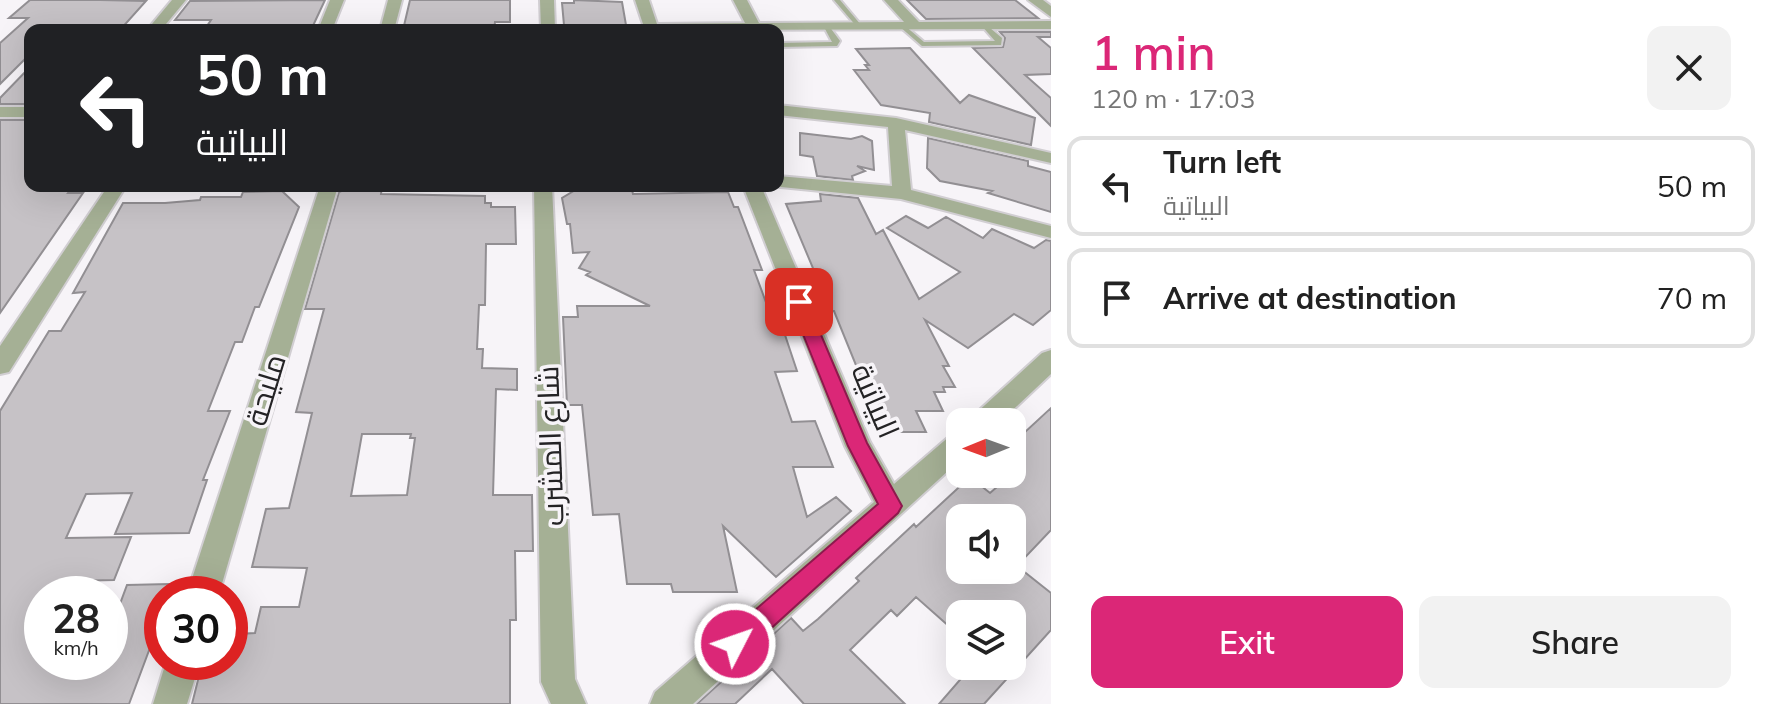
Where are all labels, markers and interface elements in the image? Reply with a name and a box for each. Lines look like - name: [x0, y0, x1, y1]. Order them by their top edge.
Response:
- text: 1 min: [1091, 22, 1216, 82]
- button: close: [1647, 26, 1731, 110]
- text: 50 m: [196, 39, 329, 109]
- icon: left: [64, 56, 168, 160]
- text: 120 m · 17:03: [1091, 82, 1255, 115]
- text: البياتية: [196, 119, 288, 164]
- text: Turn left: [1163, 143, 1281, 181]
- icon: left: [1095, 164, 1139, 208]
- text: 50 m: [1657, 167, 1727, 205]
- text: البياتية: [1163, 189, 1230, 222]
- pin: [765, 268, 833, 336]
- icon: arrive: [1095, 276, 1139, 320]
- text: Arrive at destination: [1163, 279, 1457, 317]
- text: 70 m: [1657, 279, 1727, 317]
- icon: arrive: [777, 280, 821, 324]
- street label: مليحة: [236, 349, 294, 430]
- street label: البياتية: [843, 358, 908, 443]
- street label: شارع المشرب: [528, 365, 574, 527]
- north arrow: [946, 408, 1026, 488]
- map controls: [946, 408, 1026, 680]
- button: sound: [946, 504, 1026, 584]
- speed limit sign: 30: [144, 576, 248, 680]
- text: 28: [52, 593, 100, 643]
- button: Exit: [1091, 596, 1403, 688]
- button: Share: [1419, 596, 1731, 688]
- button: layers: [946, 600, 1026, 680]
- position arrow: [693, 602, 777, 686]
- text: km/h: [53, 635, 99, 660]

